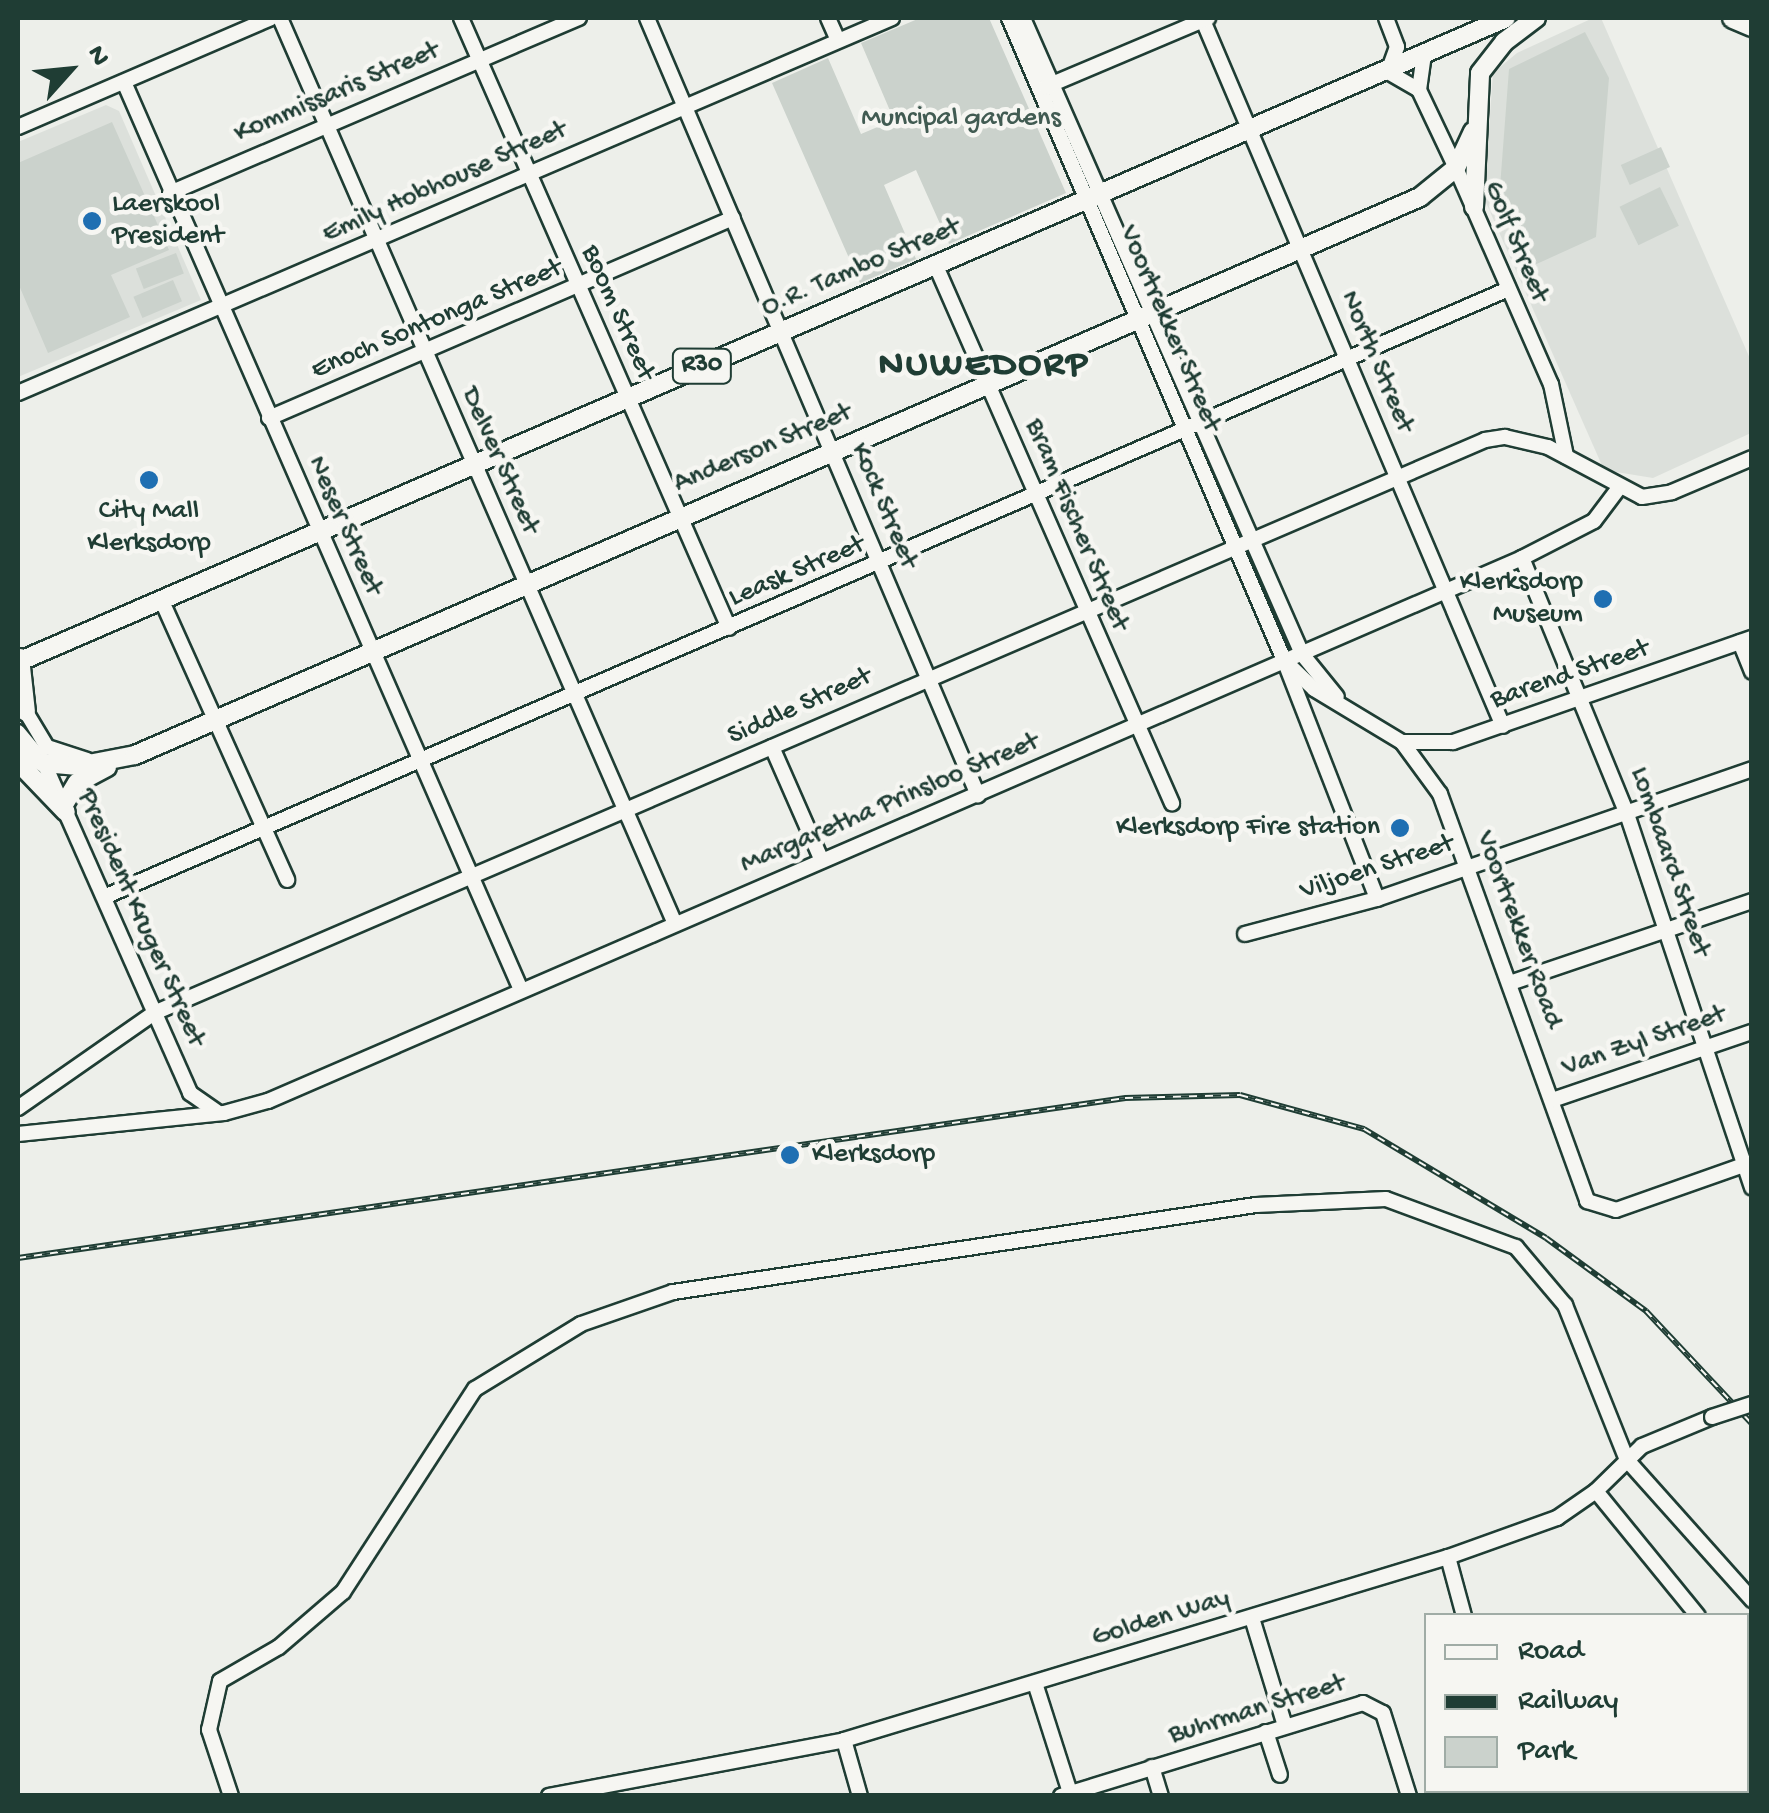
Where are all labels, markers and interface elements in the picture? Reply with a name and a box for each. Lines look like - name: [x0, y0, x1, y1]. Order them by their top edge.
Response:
- north arrow: [20, 20, 120, 120]
- street label: Kommissaris Street: [229, 35, 445, 151]
- text: N: [78, 41, 116, 72]
- park label: Muncipal gardens: [861, 102, 1061, 136]
- street label: Emily Hobhouse Street: [318, 114, 572, 252]
- street label: Golf Street: [1474, 176, 1556, 308]
- place label: Laerskool President: [112, 188, 224, 254]
- marker: Laerskool President: [81, 210, 103, 232]
- street label: O.R. Tambo Street: [757, 211, 965, 325]
- street label: Voortrekker Street: [1110, 221, 1228, 437]
- street label: Boom Street: [572, 240, 662, 386]
- street label: Enoch Sontonga Street: [306, 252, 568, 388]
- street label: North Street: [1331, 286, 1421, 438]
- district label: NUWEDORP: [878, 344, 1090, 390]
- road number: R30: [670, 346, 734, 386]
- street label: Delver Street: [452, 383, 546, 539]
- street label: Anderson Street: [669, 396, 857, 502]
- street label: Bram Fischer Street: [1016, 414, 1136, 636]
- street label: Kock Street: [842, 438, 924, 574]
- street label: Neser Street: [298, 451, 390, 601]
- marker: City Mall Klerksdorp: [138, 469, 160, 491]
- place label: City Mall Klerksdorp: [87, 495, 211, 561]
- street label: Leask Street: [724, 528, 870, 616]
- place label: Klerksdorp Museum: [1460, 566, 1583, 632]
- marker: Klerksdorp Museum: [1592, 588, 1614, 610]
- street label: Barend Street: [1486, 632, 1654, 718]
- street label: Siddle Street: [723, 660, 877, 754]
- street label: Margaretha Prinsloo Street: [736, 726, 1044, 882]
- street label: Lombaard Street: [1621, 763, 1717, 961]
- street label: President Kruger Street: [68, 784, 212, 1052]
- place label: Klerksdorp Fire station: [1116, 811, 1380, 845]
- marker: Klerksdorp Fire station: [1389, 817, 1411, 839]
- street label: Viljoen Street: [1296, 827, 1458, 909]
- street label: Voortrekker Road: [1467, 827, 1569, 1033]
- street label: Van Zyl Street: [1558, 998, 1730, 1086]
- place label: Klerksdorp: [812, 1138, 935, 1172]
- marker: Klerksdorp: [777, 1142, 803, 1168]
- street label: Golden Way: [1088, 1582, 1234, 1656]
- legend: [1424, 1613, 1749, 1793]
- text: Road: [1518, 1635, 1584, 1670]
- street label: Buhrman Street: [1165, 1667, 1349, 1753]
- text: Railway: [1518, 1685, 1618, 1720]
- text: Park: [1518, 1735, 1575, 1770]

